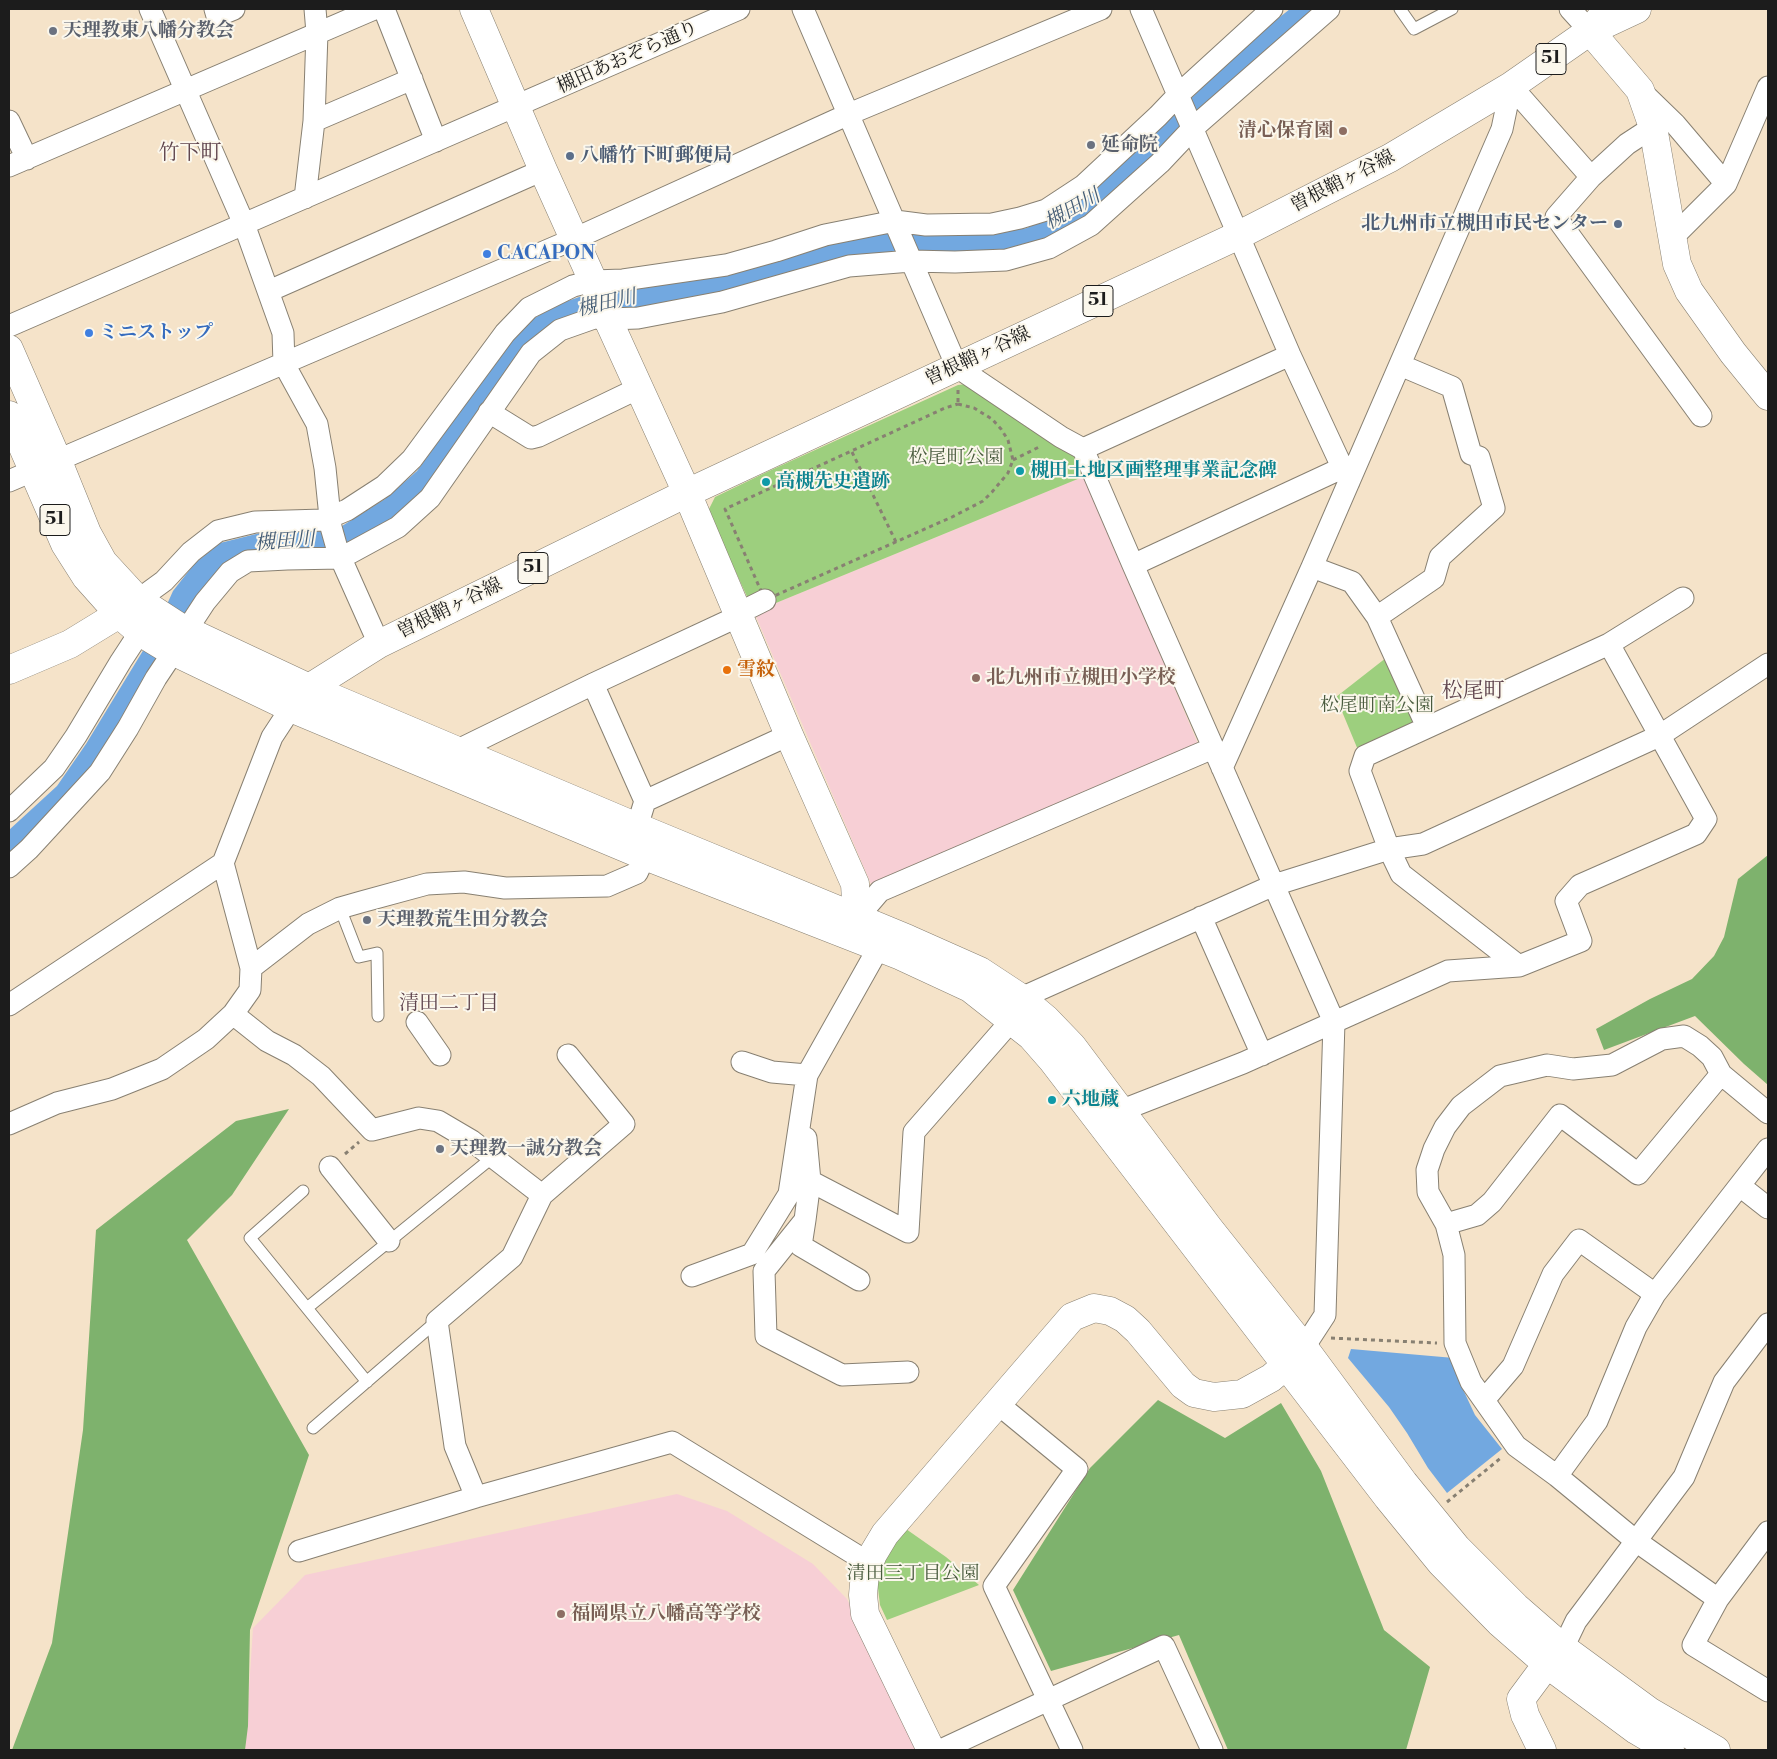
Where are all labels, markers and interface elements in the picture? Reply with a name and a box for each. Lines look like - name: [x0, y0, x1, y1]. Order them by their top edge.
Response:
- street label: 槻田あおぞら通り: [554, 17, 702, 99]
- place label: 天理教東八幡分教会: [63, 20, 234, 42]
- marker: 天理教東八幡分教会: [47, 25, 59, 37]
- road number: 51: [1536, 44, 1566, 74]
- place label: 清心保育園: [1238, 120, 1333, 142]
- marker: 清心保育園: [1337, 125, 1349, 137]
- place label: 延命院: [1101, 134, 1158, 156]
- marker: 延命院: [1085, 139, 1097, 151]
- district label: 竹下町: [159, 141, 221, 167]
- place label: 八幡竹下町郵便局: [580, 145, 732, 167]
- street label: 曽根鞘ヶ谷線: [1287, 146, 1399, 218]
- marker: 八幡竹下町郵便局: [564, 150, 576, 162]
- water label: 槻田川: [1041, 185, 1105, 235]
- place label: 北九州市立槻田市民センター: [1361, 213, 1608, 235]
- marker: 北九州市立槻田市民センター: [1612, 218, 1624, 230]
- place label: CACAPON: [497, 243, 595, 265]
- marker: CACAPON: [481, 248, 493, 260]
- water label: 槻田川: [575, 286, 639, 322]
- road number: 51: [1083, 286, 1113, 316]
- place label: ミニストップ: [99, 322, 213, 344]
- street label: 曽根鞘ヶ谷線: [922, 323, 1034, 391]
- marker: ミニストップ: [83, 327, 95, 339]
- park label: 松尾町公園: [909, 447, 1003, 469]
- place label: 槻田土地区画整理事業記念碑: [1030, 460, 1277, 482]
- marker: 槻田土地区画整理事業記念碑: [1014, 465, 1026, 477]
- place label: 高槻先史遺跡: [776, 471, 890, 493]
- marker: 高槻先史遺跡: [760, 476, 772, 488]
- road number: 51: [40, 504, 70, 536]
- water label: 槻田川: [254, 527, 316, 557]
- road number: 51: [518, 552, 548, 584]
- street label: 曽根鞘ヶ谷線: [394, 574, 506, 644]
- place label: 雪紋: [737, 659, 775, 681]
- marker: 雪紋: [721, 664, 733, 676]
- place label: 北九州市立槻田小学校: [986, 667, 1176, 689]
- marker: 北九州市立槻田小学校: [970, 672, 982, 684]
- district label: 松尾町: [1442, 679, 1504, 705]
- park label: 松尾町南公園: [1320, 695, 1434, 717]
- place label: 天理教荒生田分教会: [377, 909, 548, 931]
- marker: 天理教荒生田分教会: [361, 914, 373, 926]
- district label: 清田二丁目: [399, 992, 499, 1016]
- place label: 六地蔵: [1062, 1089, 1119, 1111]
- marker: 六地蔵: [1046, 1094, 1058, 1106]
- place label: 天理教一誠分教会: [450, 1138, 602, 1160]
- marker: 天理教一誠分教会: [434, 1143, 446, 1155]
- park label: 清田三丁目公園: [847, 1563, 979, 1585]
- place label: 福岡県立八幡高等学校: [571, 1603, 761, 1625]
- marker: 福岡県立八幡高等学校: [555, 1608, 567, 1620]

